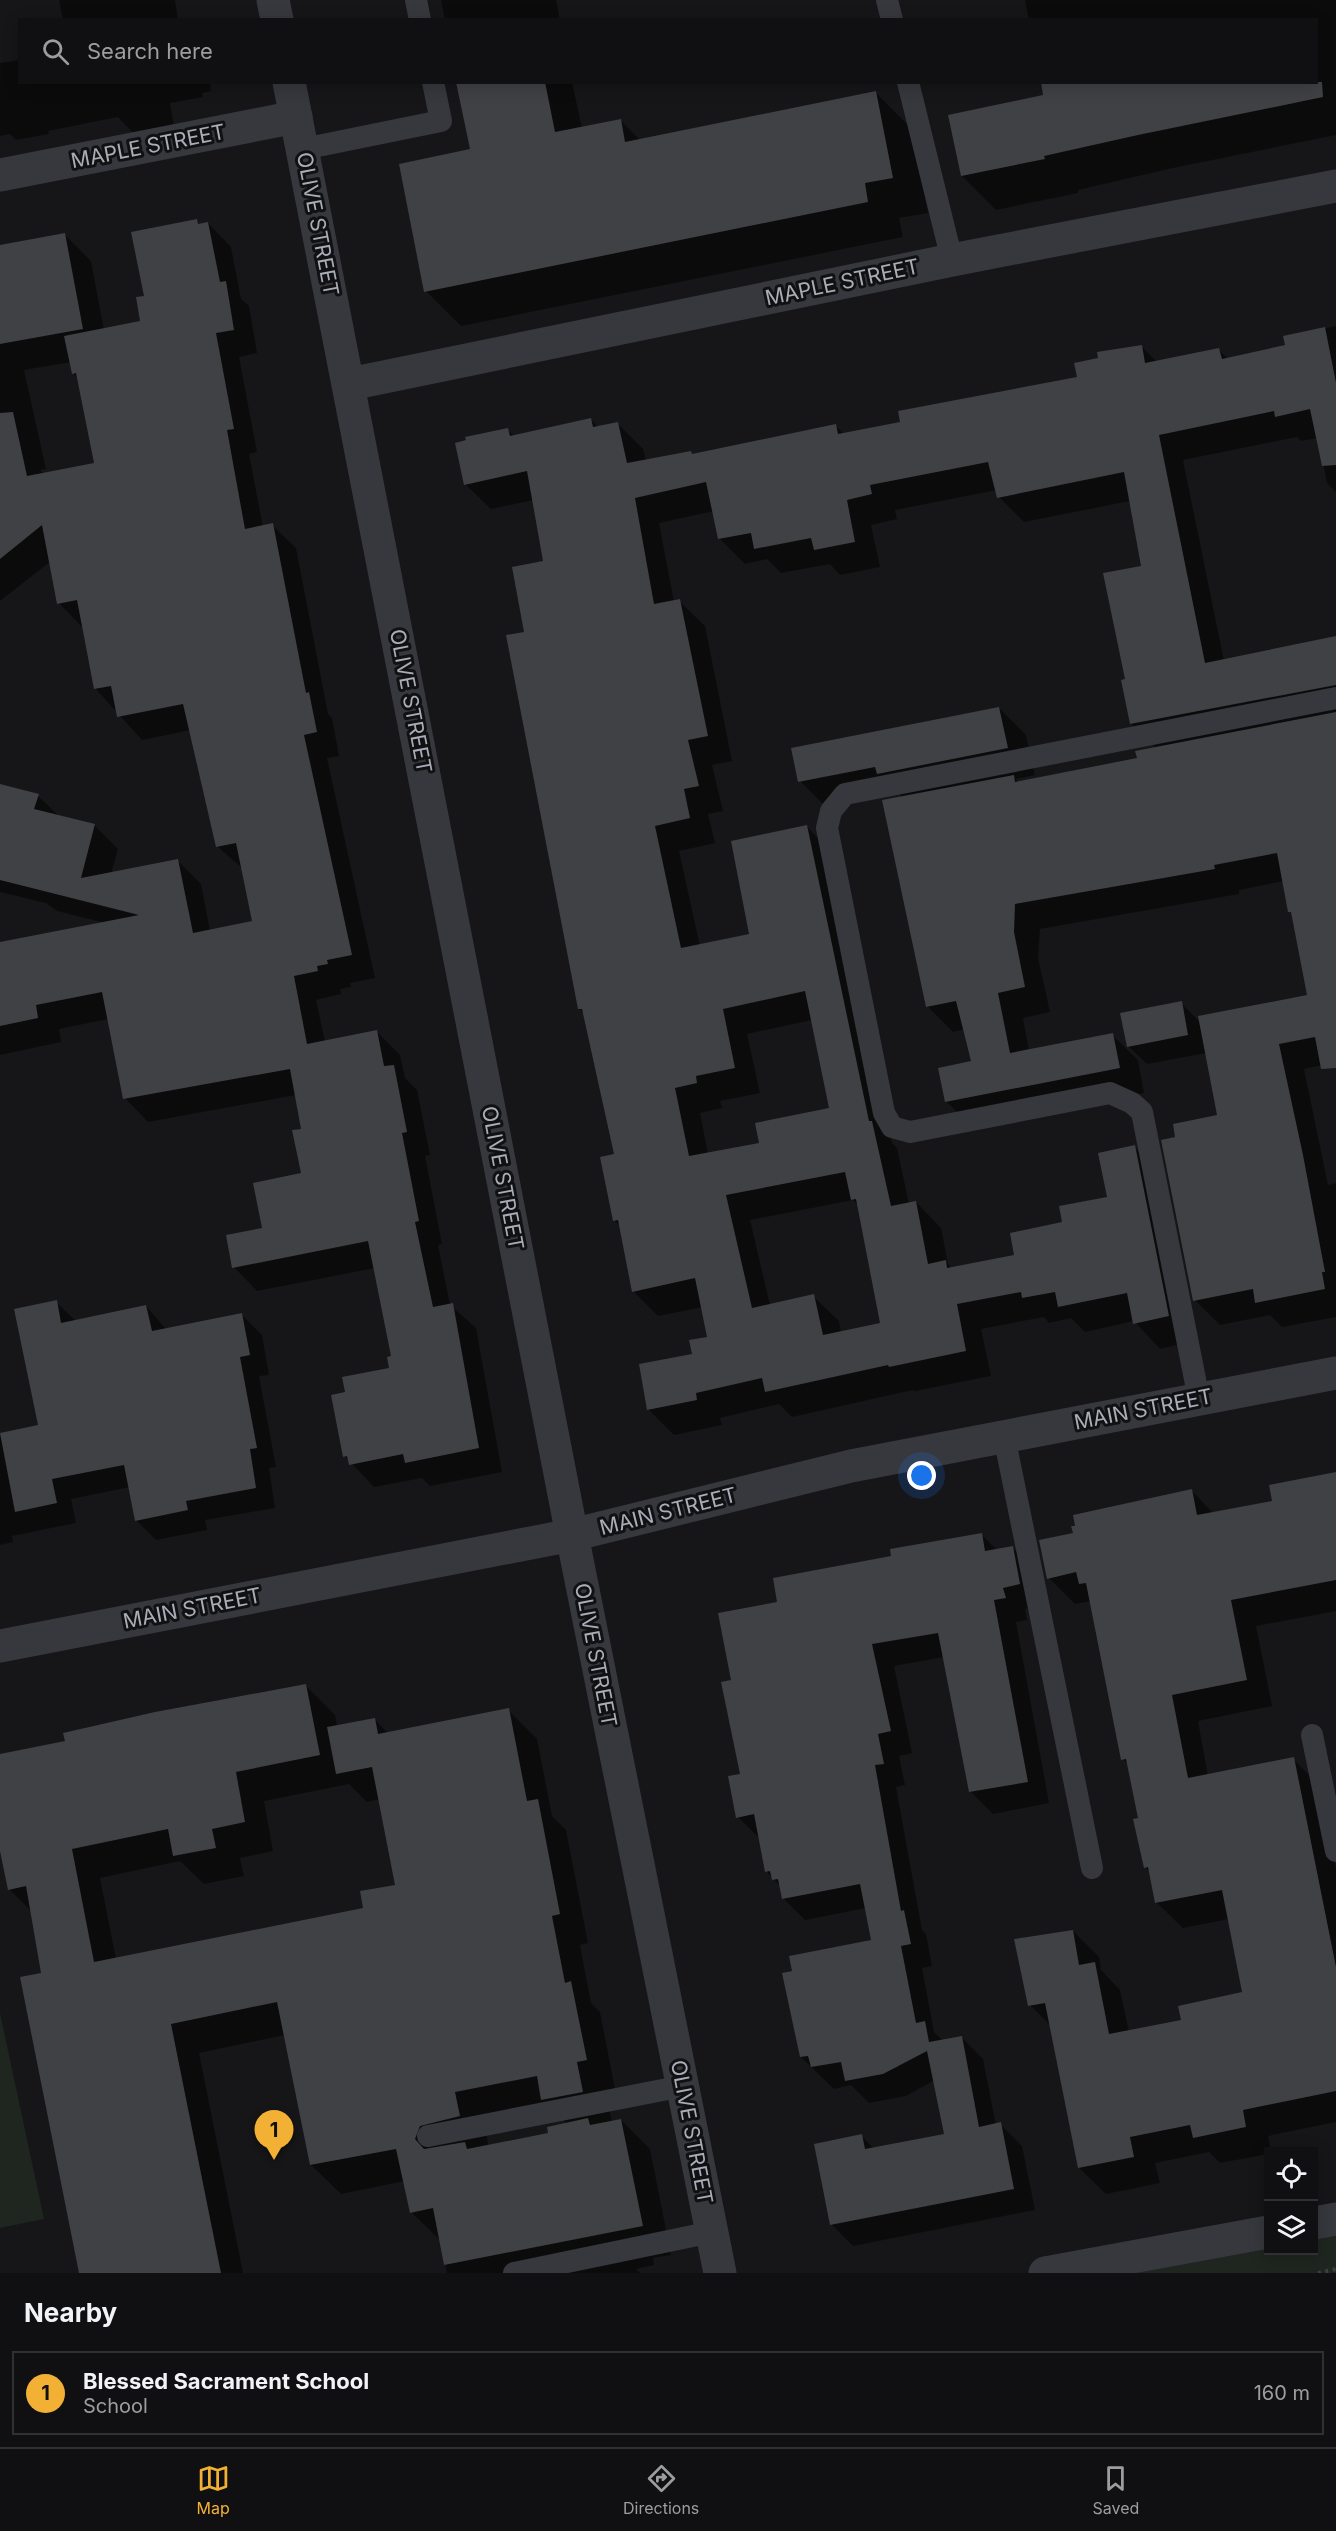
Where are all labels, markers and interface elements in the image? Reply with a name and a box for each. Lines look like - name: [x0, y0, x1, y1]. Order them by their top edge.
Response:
- search box: [18, 18, 1318, 84]
- icon: search: [39, 35, 72, 68]
- text: Search here: [87, 38, 213, 64]
- street label: MAPLE STREET: [69, 119, 227, 173]
- street label: OLIVE STREET: [292, 150, 344, 298]
- street label: MAPLE STREET: [763, 253, 921, 311]
- street label: OLIVE STREET: [385, 627, 437, 775]
- street label: OLIVE STREET: [477, 1104, 529, 1252]
- street label: MAIN STREET: [1072, 1383, 1214, 1435]
- your location: [907, 1461, 936, 1490]
- street label: MAIN STREET: [597, 1482, 739, 1540]
- street label: OLIVE STREET: [570, 1581, 622, 1729]
- street label: MAIN STREET: [121, 1582, 263, 1634]
- street label: OLIVE STREET: [666, 2058, 718, 2206]
- pin: 1: [254, 2110, 294, 2160]
- map controls: [1264, 2147, 1318, 2255]
- button: locate: [1264, 2147, 1318, 2201]
- button: layers: [1264, 2201, 1318, 2255]
- text: Nearby: [24, 2297, 117, 2328]
- text: Blessed Sacrament School: [83, 2368, 369, 2394]
- text: 1: [41, 2381, 50, 2405]
- text: 160 m: [1254, 2381, 1310, 2405]
- text: School: [83, 2394, 148, 2418]
- tab: Map: [197, 2462, 230, 2518]
- tab: Directions: [623, 2462, 699, 2518]
- tab: Saved: [1093, 2462, 1139, 2518]

